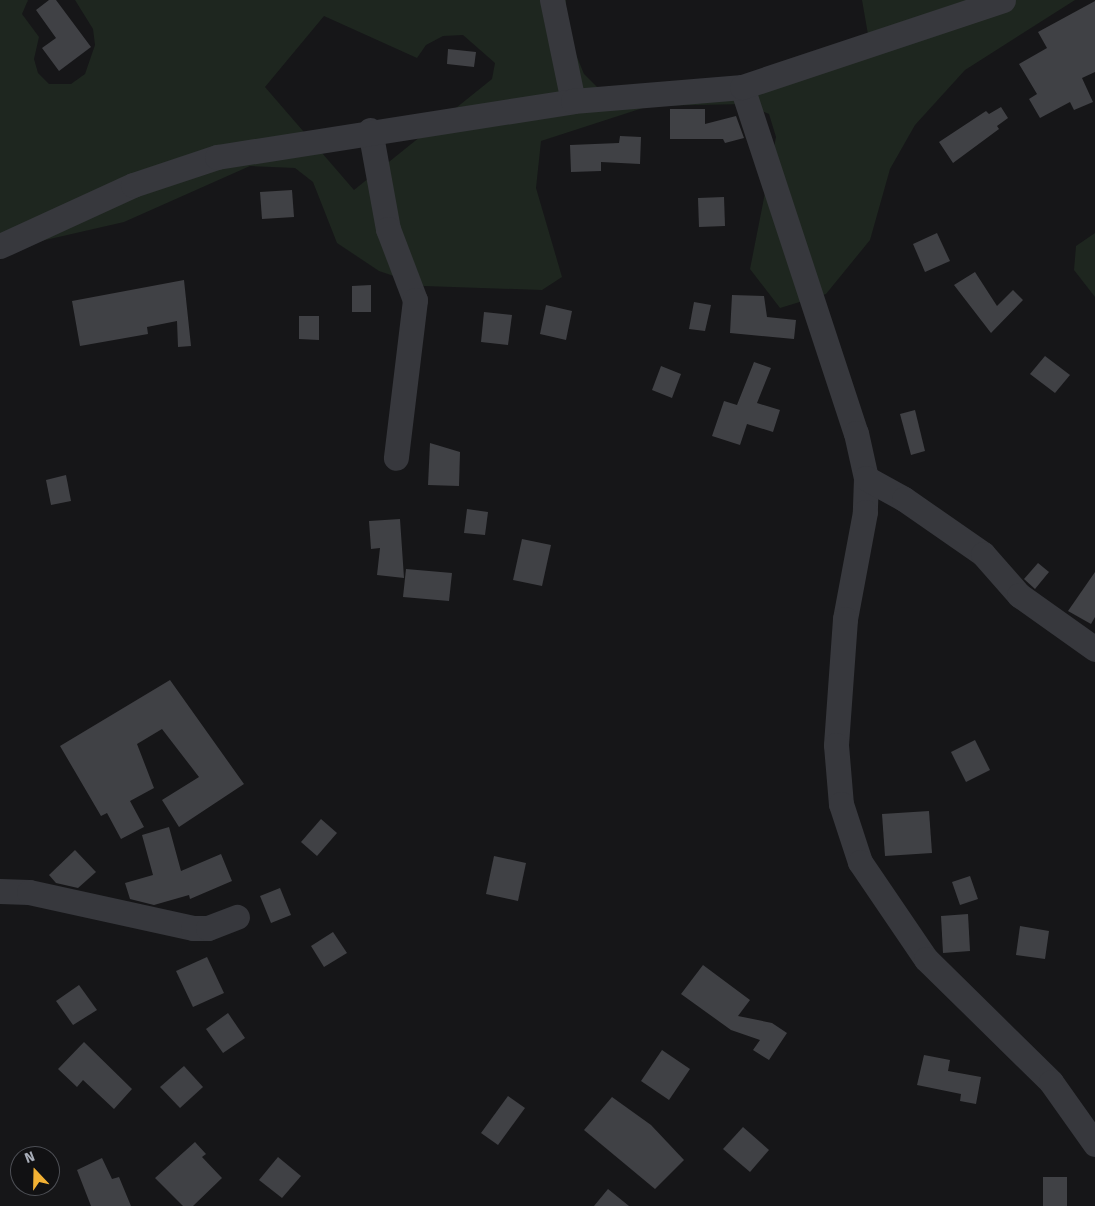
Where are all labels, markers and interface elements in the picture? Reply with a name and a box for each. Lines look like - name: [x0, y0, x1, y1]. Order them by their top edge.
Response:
- north arrow: [10, 1146, 60, 1196]
- text: N: [22, 1148, 37, 1167]

